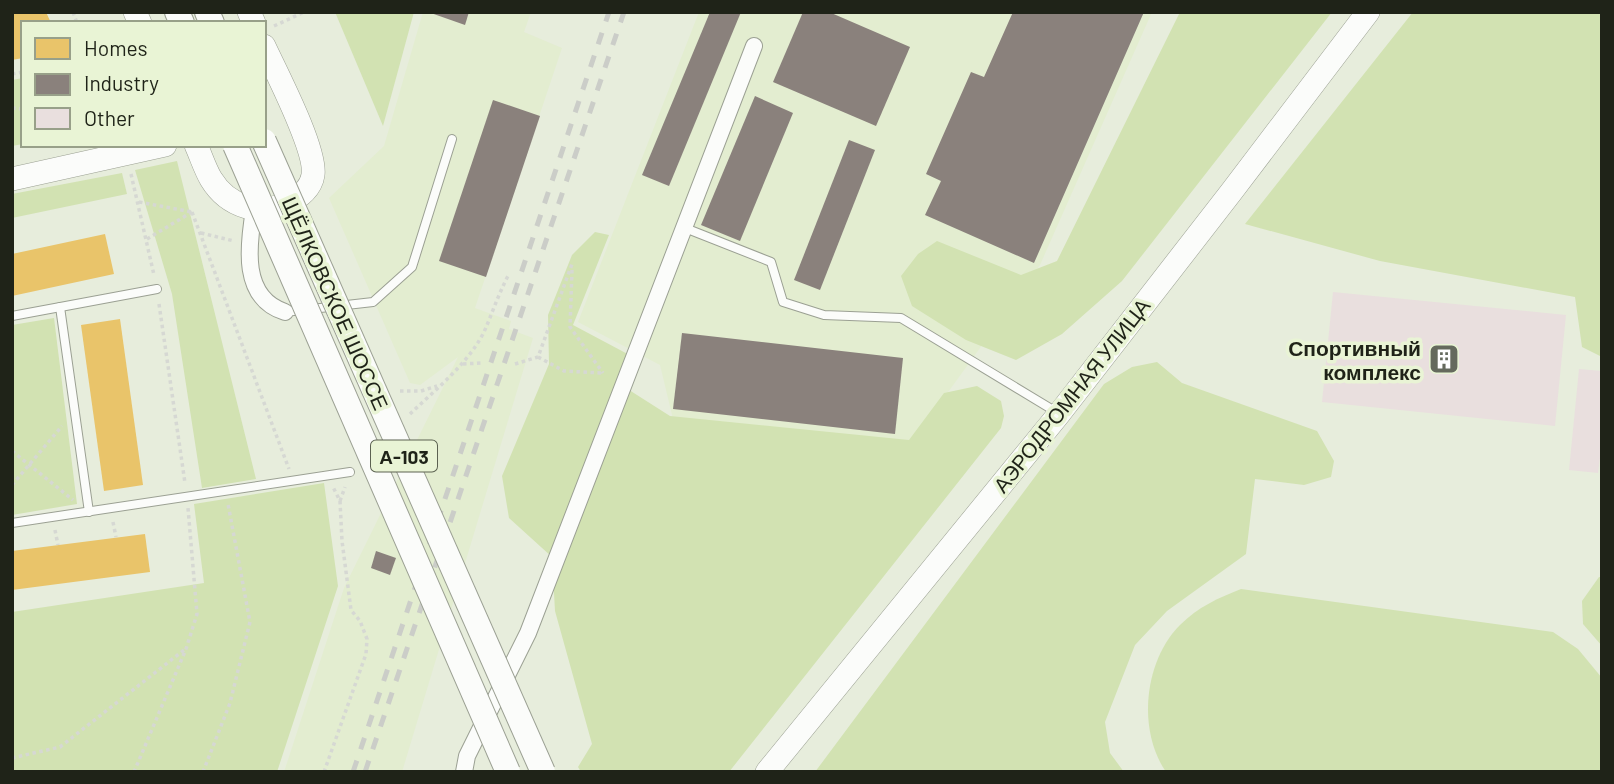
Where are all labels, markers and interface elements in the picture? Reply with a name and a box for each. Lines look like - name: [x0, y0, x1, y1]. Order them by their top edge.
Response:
- legend: [21, 21, 266, 147]
- text: Homes: [84, 35, 148, 60]
- text: Industry: [84, 70, 159, 95]
- text: Other: [84, 105, 135, 130]
- street label: ЩЁЛКОВСКОЕ ШОССЕ: [278, 193, 394, 413]
- street label: АЭРОДРОМНАЯ УЛИЦА: [987, 293, 1155, 497]
- place label: Спортивный комплекс: [1288, 335, 1421, 384]
- building icon: Спортивный комплекс: [1427, 342, 1461, 376]
- road number: А-103: [371, 440, 437, 471]

